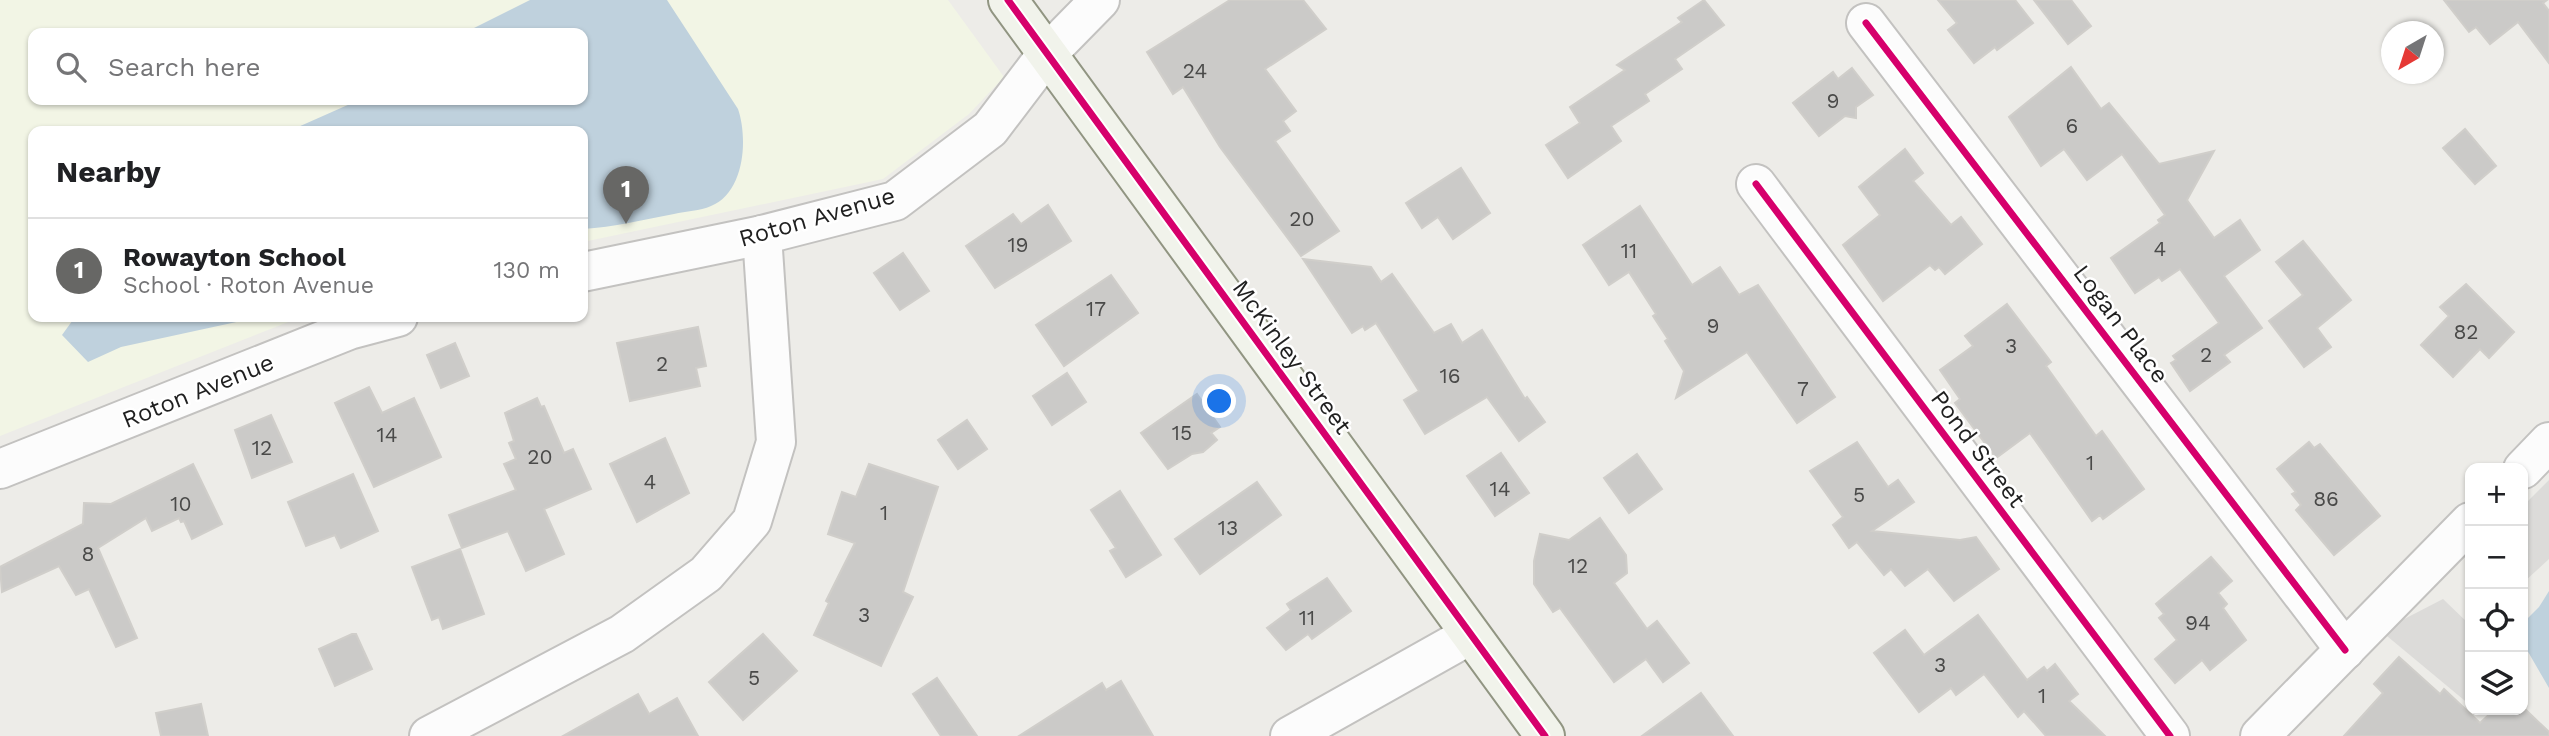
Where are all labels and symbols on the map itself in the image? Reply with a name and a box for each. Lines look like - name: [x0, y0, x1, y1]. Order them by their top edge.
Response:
- north arrow: [2381, 21, 2444, 84]
- house number: 24: [1183, 58, 1207, 83]
- house number: 9: [1827, 88, 1839, 113]
- house number: 6: [2066, 113, 2078, 138]
- pin: 1: [603, 166, 649, 224]
- street label: Roton Avenue: [736, 181, 898, 253]
- house number: 20: [1289, 206, 1315, 231]
- house number: 19: [1007, 232, 1029, 257]
- house number: 4: [2154, 236, 2166, 261]
- house number: 11: [1621, 238, 1637, 263]
- street label: Logan Place: [2067, 259, 2175, 389]
- street label: McKinley Street: [1227, 275, 1357, 439]
- house number: 17: [1086, 296, 1106, 321]
- house number: 9: [1707, 313, 1719, 338]
- house number: 82: [2453, 319, 2479, 344]
- house number: 3: [2005, 333, 2017, 358]
- house number: 2: [2200, 342, 2212, 367]
- street label: Roton Avenue: [118, 348, 278, 434]
- house number: 2: [656, 351, 668, 376]
- house number: 16: [1440, 363, 1460, 388]
- house number: 7: [1797, 376, 1809, 401]
- your location: [1202, 384, 1236, 418]
- street label: Pond Street: [1925, 385, 2031, 513]
- house number: 15: [1172, 420, 1192, 445]
- house number: 14: [376, 422, 398, 447]
- house number: 12: [252, 435, 272, 460]
- house number: 20: [527, 444, 553, 469]
- house number: 1: [2086, 450, 2094, 475]
- house number: 4: [644, 469, 656, 494]
- house number: 14: [1489, 476, 1511, 501]
- house number: 5: [1853, 482, 1865, 507]
- house number: 86: [2313, 486, 2339, 511]
- house number: 10: [170, 491, 192, 516]
- house number: 1: [880, 500, 888, 525]
- house number: 13: [1218, 515, 1238, 540]
- house number: 8: [82, 541, 94, 566]
- house number: 12: [1568, 553, 1588, 578]
- house number: 3: [858, 602, 870, 627]
- house number: 11: [1299, 605, 1315, 630]
- house number: 94: [2185, 610, 2211, 635]
- house number: 3: [1934, 652, 1946, 677]
- house number: 5: [748, 665, 760, 690]
- house number: 1: [2038, 683, 2046, 708]

